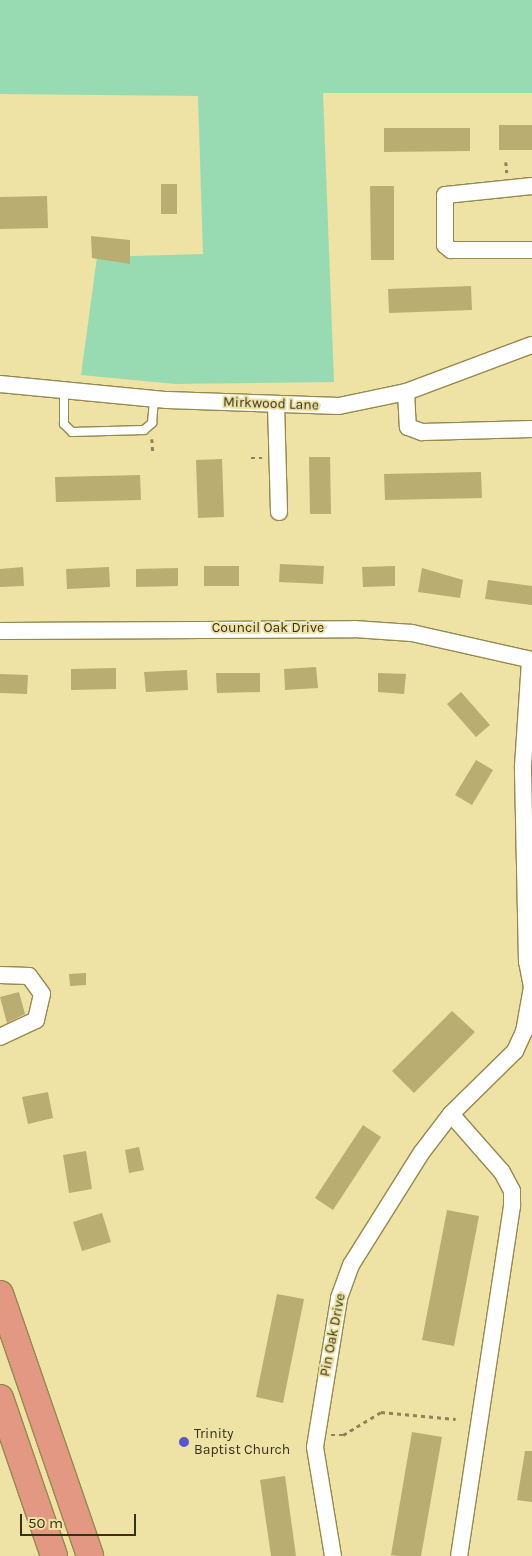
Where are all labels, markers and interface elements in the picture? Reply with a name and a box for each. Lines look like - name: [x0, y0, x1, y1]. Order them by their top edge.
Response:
- street label: Mirkwood Lane: [223, 394, 319, 414]
- street label: Council Oak Drive: [212, 620, 324, 636]
- street label: Pin Oak Drive: [317, 1292, 349, 1378]
- place label: Trinity Baptist Church: [194, 1426, 290, 1458]
- marker: Trinity Baptist Church: [178, 1436, 190, 1448]
- scale bar: [22, 1504, 139, 1536]
- text: 50 m: [28, 1514, 63, 1532]

